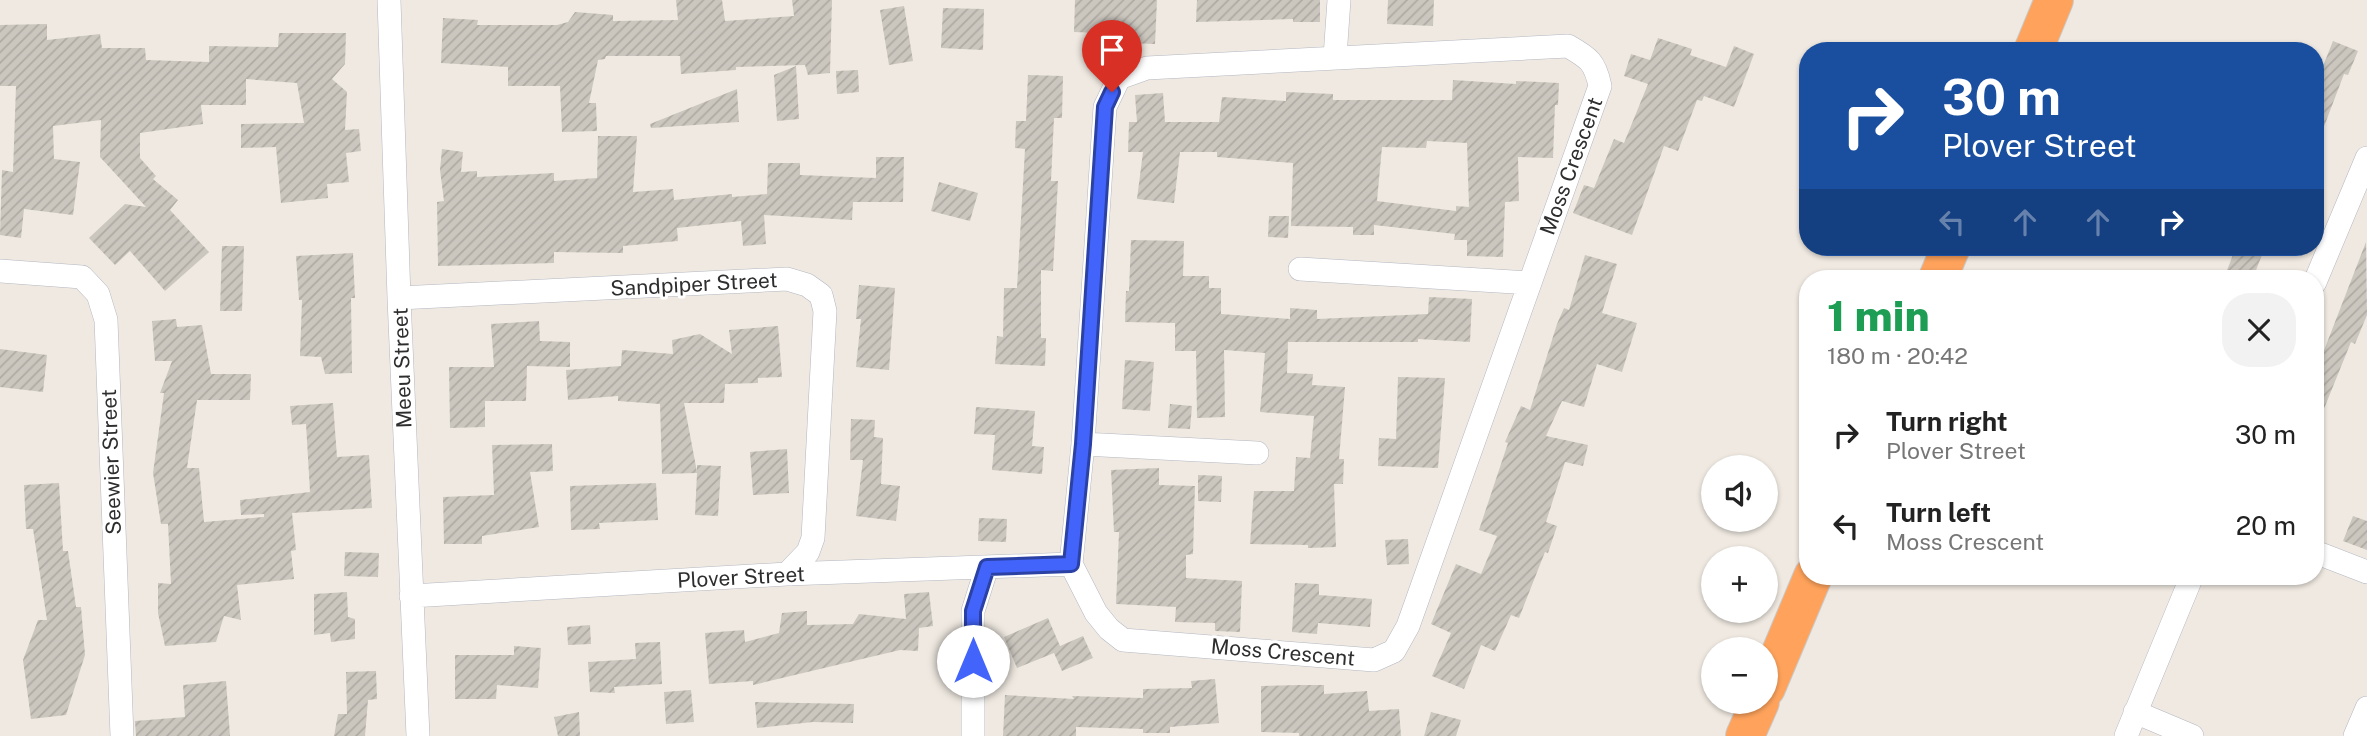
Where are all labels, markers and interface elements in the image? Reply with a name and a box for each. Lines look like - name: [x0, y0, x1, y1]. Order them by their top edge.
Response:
- pin: [1082, 20, 1142, 92]
- icon: arrive: [1093, 31, 1131, 69]
- text: 30 m: [1942, 68, 2061, 126]
- icon: right: [1827, 70, 1918, 161]
- street label: Moss Crescent: [1535, 94, 1607, 238]
- text: Plover Street: [1942, 127, 2137, 164]
- icon: left: [1933, 203, 1971, 241]
- icon: ahead: [2006, 203, 2044, 241]
- icon: ahead: [2079, 203, 2117, 241]
- icon: right: [2152, 203, 2190, 241]
- street label: Sandpiper Street: [610, 267, 778, 301]
- text: 1 min: [1827, 291, 1930, 340]
- button: close: [2222, 293, 2296, 367]
- street label: Meeu Street: [387, 307, 417, 429]
- text: 180 m · 20:42: [1827, 342, 1968, 369]
- street label: Seewier Street: [96, 389, 126, 535]
- text: Turn right: [1886, 406, 2008, 437]
- icon: right: [1827, 416, 1865, 454]
- text: 30 m: [2235, 419, 2296, 450]
- text: Plover Street: [1886, 437, 2026, 464]
- map controls: [1701, 455, 1778, 714]
- button: sound: [1701, 455, 1778, 532]
- text: Turn left: [1886, 497, 1991, 528]
- icon: left: [1827, 507, 1865, 545]
- text: 20 m: [2236, 510, 2296, 541]
- text: Moss Crescent: [1886, 528, 2044, 555]
- button: +: [1701, 546, 1778, 623]
- street label: Plover Street: [677, 561, 805, 593]
- position arrow: [936, 624, 1010, 698]
- street label: Moss Crescent: [1210, 633, 1356, 671]
- button: −: [1701, 637, 1778, 714]

